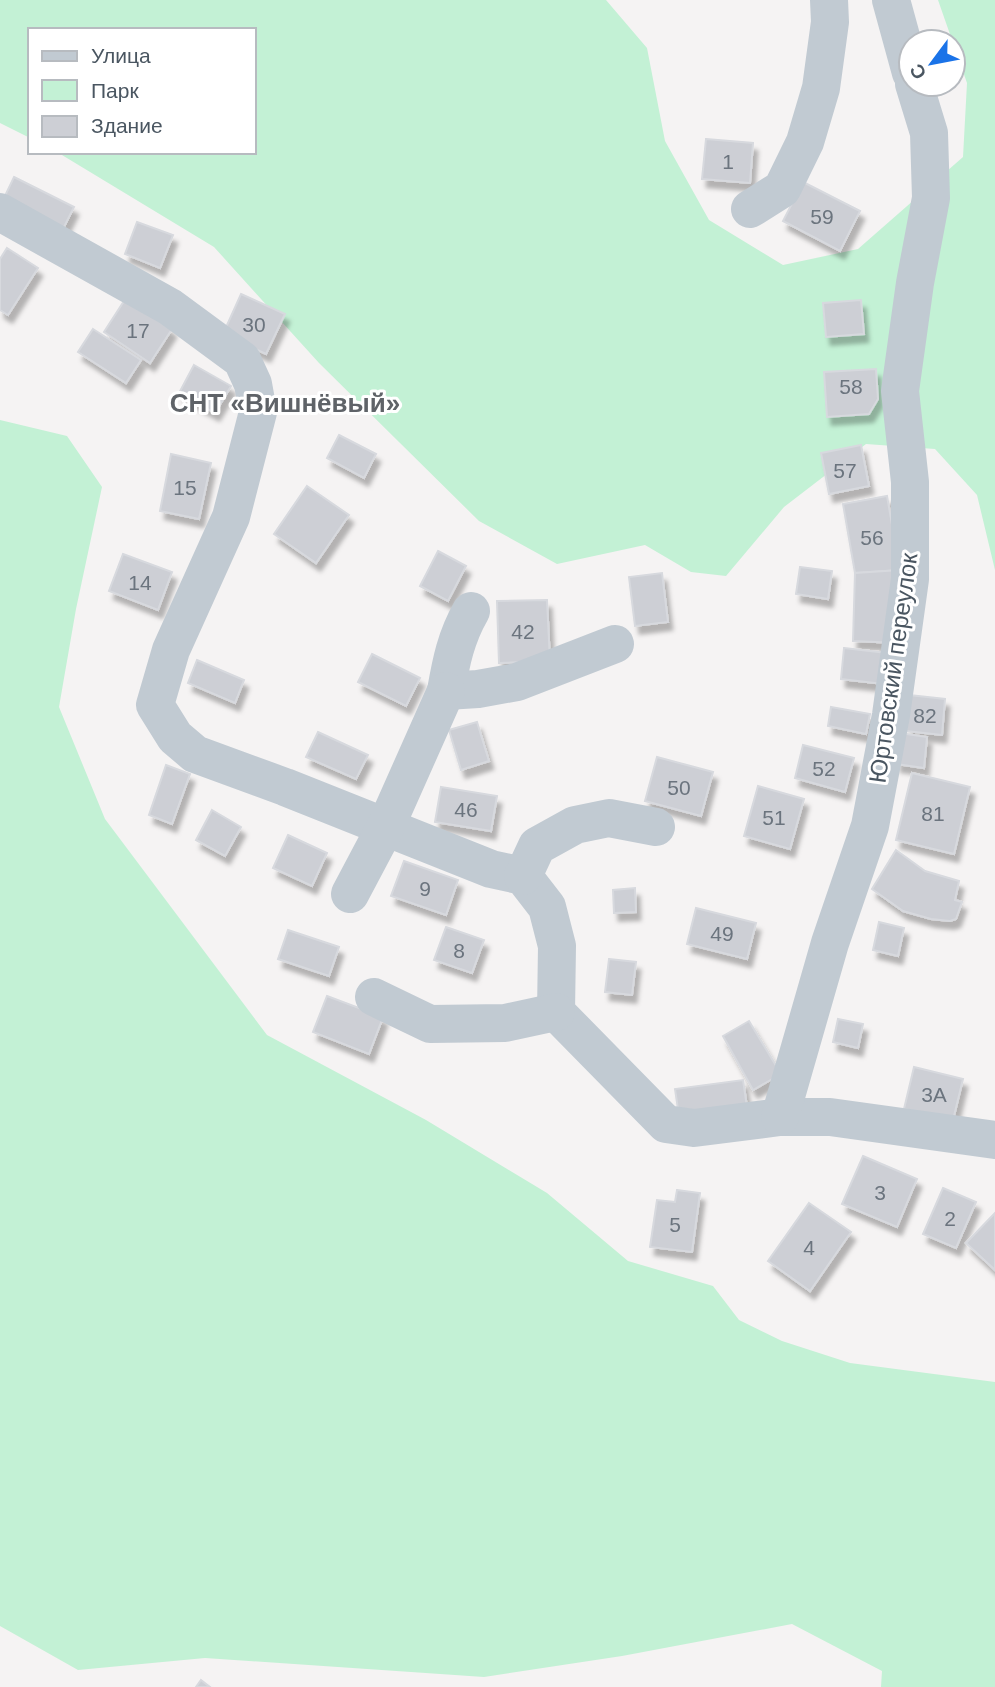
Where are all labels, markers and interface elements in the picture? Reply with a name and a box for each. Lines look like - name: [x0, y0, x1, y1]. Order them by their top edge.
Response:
- legend: [28, 28, 256, 154]
- north arrow: [897, 28, 967, 98]
- text: Улица: [91, 44, 151, 67]
- text: С: [905, 60, 931, 83]
- text: Парк: [91, 79, 139, 102]
- text: Здание: [91, 114, 163, 137]
- house number: 1: [722, 150, 734, 173]
- house number: 59: [810, 205, 834, 228]
- house number: 30: [242, 313, 266, 336]
- house number: 17: [126, 319, 150, 342]
- house number: 58: [839, 375, 863, 398]
- district label: СНТ «Вишнёвый»: [170, 388, 400, 418]
- house number: 57: [833, 459, 857, 482]
- house number: 15: [173, 476, 197, 499]
- house number: 56: [860, 526, 884, 549]
- street label: Юртовский переулок: [863, 551, 923, 785]
- house number: 14: [128, 571, 152, 594]
- house number: 42: [511, 620, 535, 643]
- house number: 82: [913, 704, 937, 727]
- house number: 52: [812, 757, 836, 780]
- house number: 50: [667, 776, 691, 799]
- house number: 46: [454, 798, 478, 821]
- house number: 81: [921, 802, 945, 825]
- house number: 51: [762, 806, 786, 829]
- house number: 9: [419, 877, 431, 900]
- house number: 49: [710, 922, 734, 945]
- house number: 8: [453, 939, 465, 962]
- house number: 3А: [921, 1083, 947, 1106]
- house number: 3: [874, 1181, 886, 1204]
- house number: 2: [944, 1207, 956, 1230]
- house number: 5: [669, 1213, 681, 1236]
- house number: 4: [803, 1236, 815, 1259]

